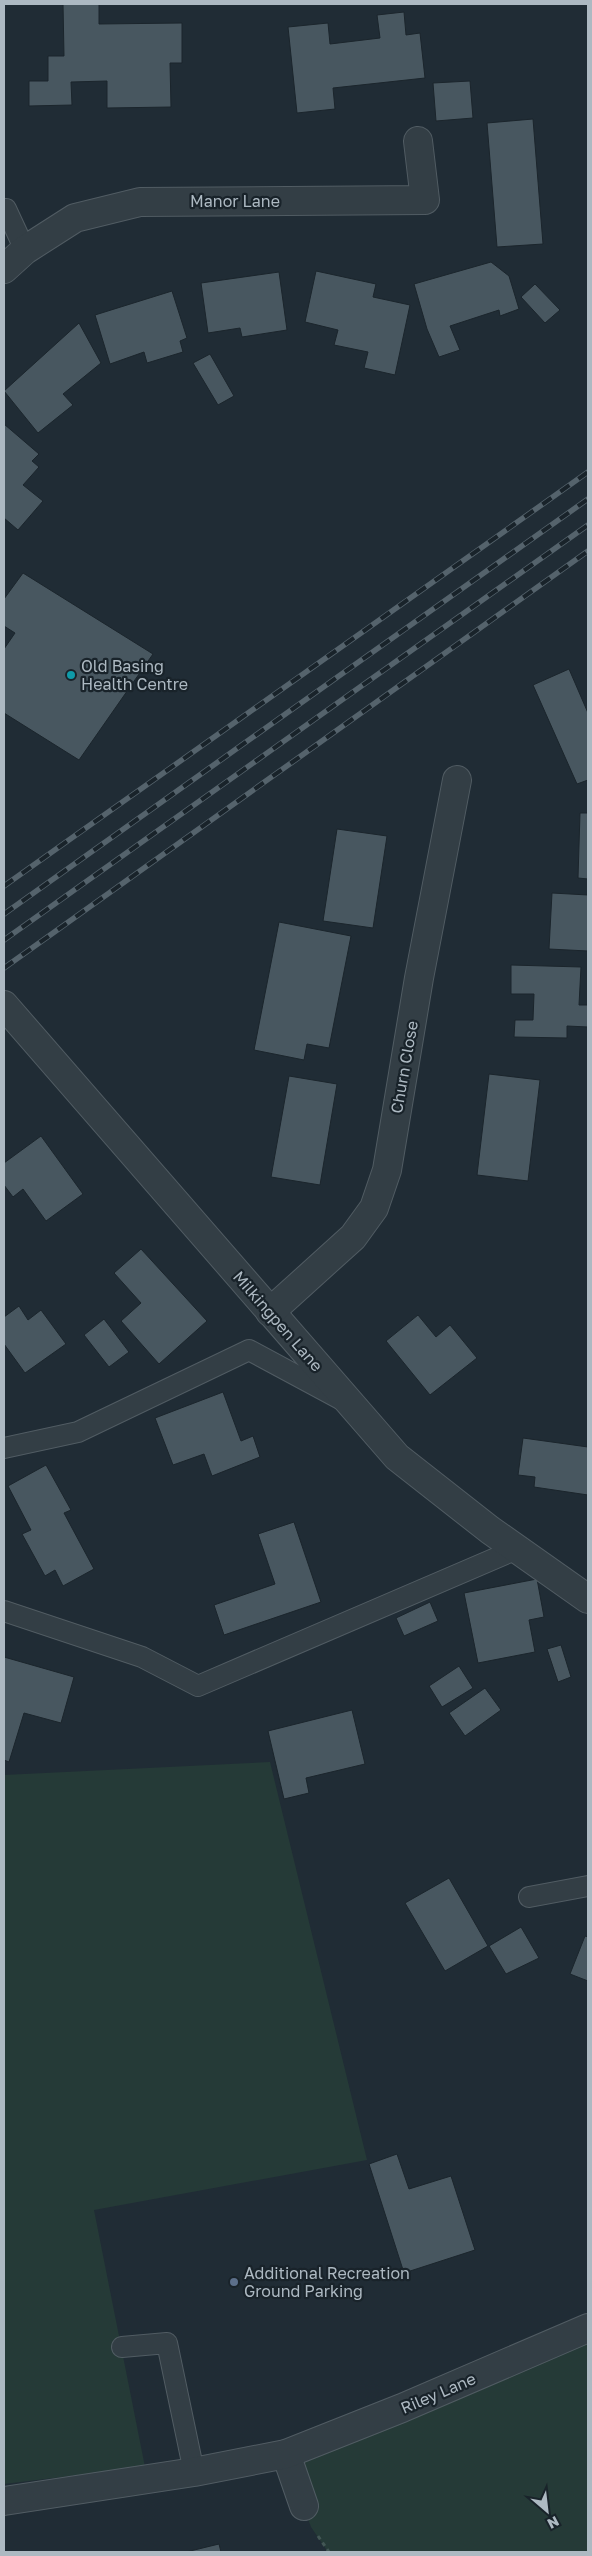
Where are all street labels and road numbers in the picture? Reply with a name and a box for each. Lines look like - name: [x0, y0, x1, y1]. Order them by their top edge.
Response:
- street label: Manor Lane: [190, 191, 280, 211]
- street label: Churn Close: [386, 1019, 422, 1115]
- street label: Milkingpen Lane: [229, 1267, 327, 1375]
- street label: Riley Lane: [398, 2368, 478, 2418]

